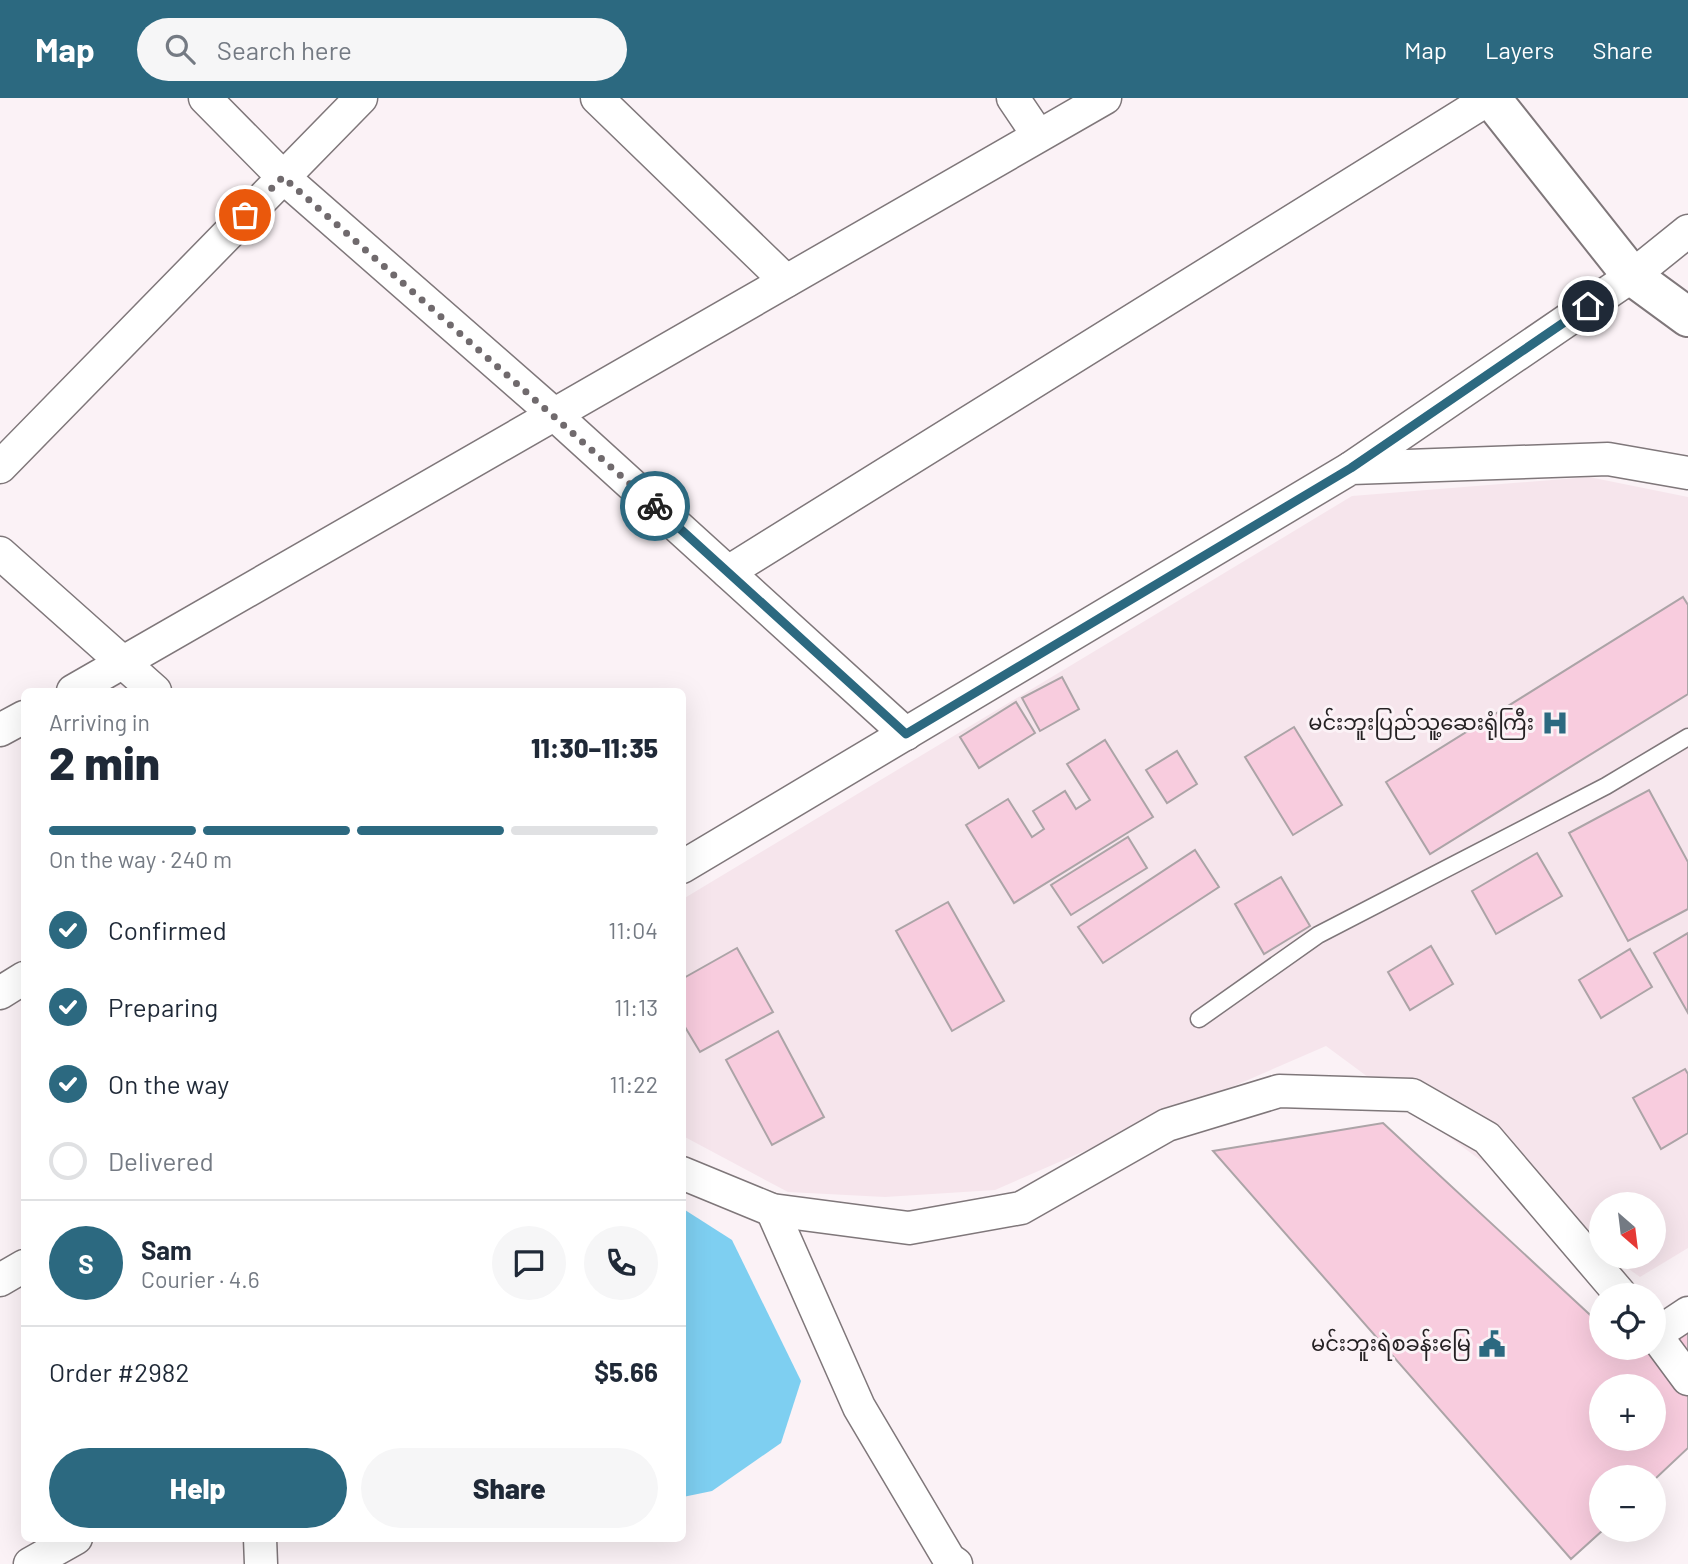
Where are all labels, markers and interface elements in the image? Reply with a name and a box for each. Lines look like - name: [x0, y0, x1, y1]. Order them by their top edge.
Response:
- search box: [137, 18, 627, 81]
- text: Map: [35, 29, 95, 69]
- icon: search: [161, 30, 199, 68]
- text: Search here: [217, 34, 352, 65]
- text: Map: [1404, 35, 1447, 64]
- text: Layers: [1485, 35, 1554, 64]
- text: Share: [1592, 35, 1653, 64]
- pin: [215, 185, 275, 245]
- icon: bag: [226, 196, 264, 234]
- pin: [1558, 276, 1618, 336]
- icon: home: [1569, 287, 1607, 325]
- courier: [620, 471, 690, 541]
- icon: bike: [636, 487, 674, 525]
- place label: မင်းဘူးပြည်သူ့ဆေးရုံကြီး: [1308, 707, 1534, 740]
- text: Arriving in: [49, 708, 150, 736]
- hospital icon: မင်းဘူးပြည်သူ့ဆေးရုံကြီး: [1540, 708, 1570, 738]
- text: 11:30–11:35: [531, 732, 658, 763]
- text: 2 min: [49, 734, 160, 789]
- text: On the way · 240 m: [49, 845, 232, 873]
- icon: check: [49, 911, 87, 949]
- text: Confirmed: [108, 914, 227, 945]
- text: 11:04: [608, 916, 658, 944]
- icon: check: [49, 988, 87, 1026]
- text: Preparing: [108, 991, 218, 1022]
- text: 11:13: [614, 993, 658, 1021]
- icon: check: [49, 1065, 87, 1103]
- text: On the way: [108, 1068, 229, 1099]
- text: 11:22: [609, 1070, 658, 1098]
- text: Delivered: [108, 1145, 214, 1176]
- north arrow: [1589, 1192, 1666, 1269]
- map controls: [1589, 1192, 1666, 1542]
- button: chat: [492, 1226, 566, 1300]
- button: phone: [584, 1226, 658, 1300]
- text: Sam: [141, 1234, 192, 1265]
- text: S: [78, 1248, 94, 1279]
- text: Courier · 4.6: [141, 1265, 260, 1293]
- button: locate: [1589, 1283, 1666, 1360]
- place label: မင်းဘူးရဲစခန်းမြေ: [1311, 1328, 1471, 1361]
- public building icon: မင်းဘူးရဲစခန်းမြေ: [1477, 1329, 1507, 1359]
- text: Order #2982: [49, 1356, 189, 1387]
- text: $5.66: [594, 1356, 658, 1387]
- button: +: [1589, 1374, 1666, 1451]
- button: Help: [49, 1448, 347, 1528]
- button: Share: [361, 1448, 658, 1528]
- button: −: [1589, 1465, 1666, 1542]

